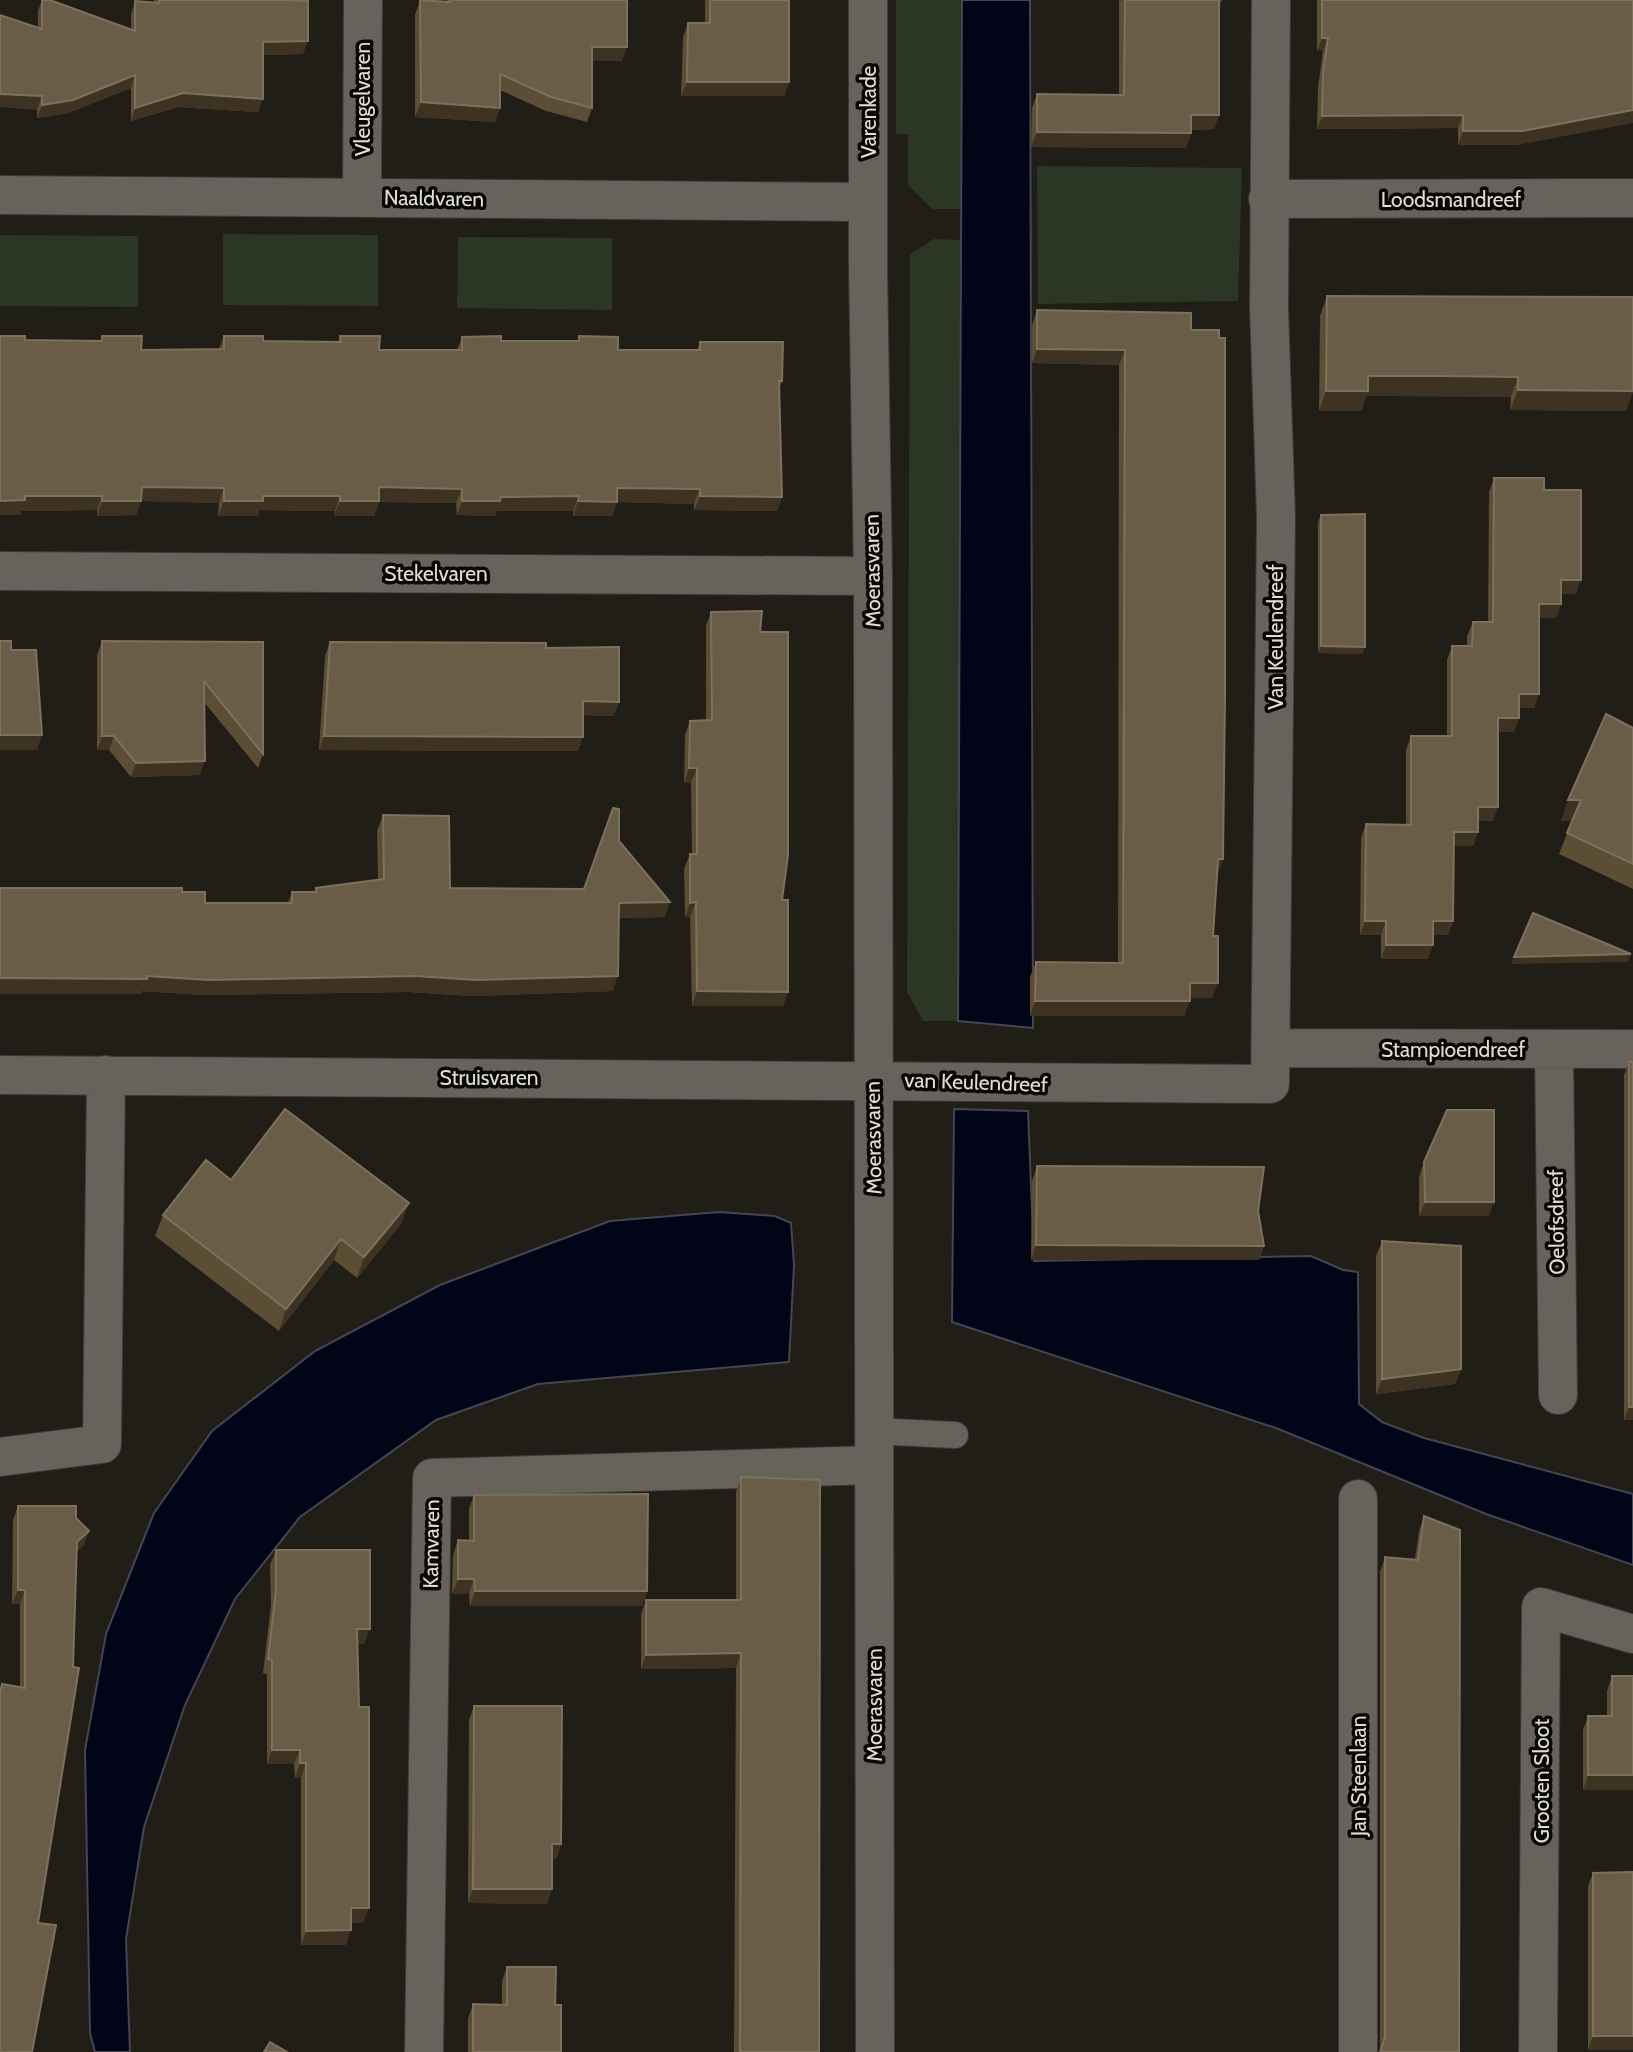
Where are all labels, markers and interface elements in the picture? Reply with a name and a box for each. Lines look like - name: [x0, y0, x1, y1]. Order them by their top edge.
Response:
- street label: Vleugelvaren: [350, 42, 375, 156]
- street label: Varenkade: [856, 65, 881, 158]
- street label: Naaldvaren: [384, 185, 484, 211]
- street label: Loodsmandreef: [1381, 187, 1521, 212]
- street label: Moerasvaren: [859, 514, 885, 628]
- street label: Stekelvaren: [384, 561, 488, 586]
- street label: Van Keulendreef: [1263, 564, 1288, 710]
- street label: Stampioendreef: [1381, 1037, 1525, 1062]
- street label: Struisvaren: [440, 1065, 538, 1090]
- street label: van Keulendreef: [904, 1067, 1048, 1097]
- street label: Moerasvaren: [860, 1081, 886, 1195]
- street label: Oelofsdreef: [1543, 1169, 1569, 1275]
- street label: Kamvaren: [418, 1499, 444, 1589]
- street label: Moerasvaren: [862, 1648, 887, 1762]
- street label: Jan Steenlaan: [1346, 1716, 1371, 1837]
- street label: Grooten Sloot: [1529, 1719, 1554, 1843]

